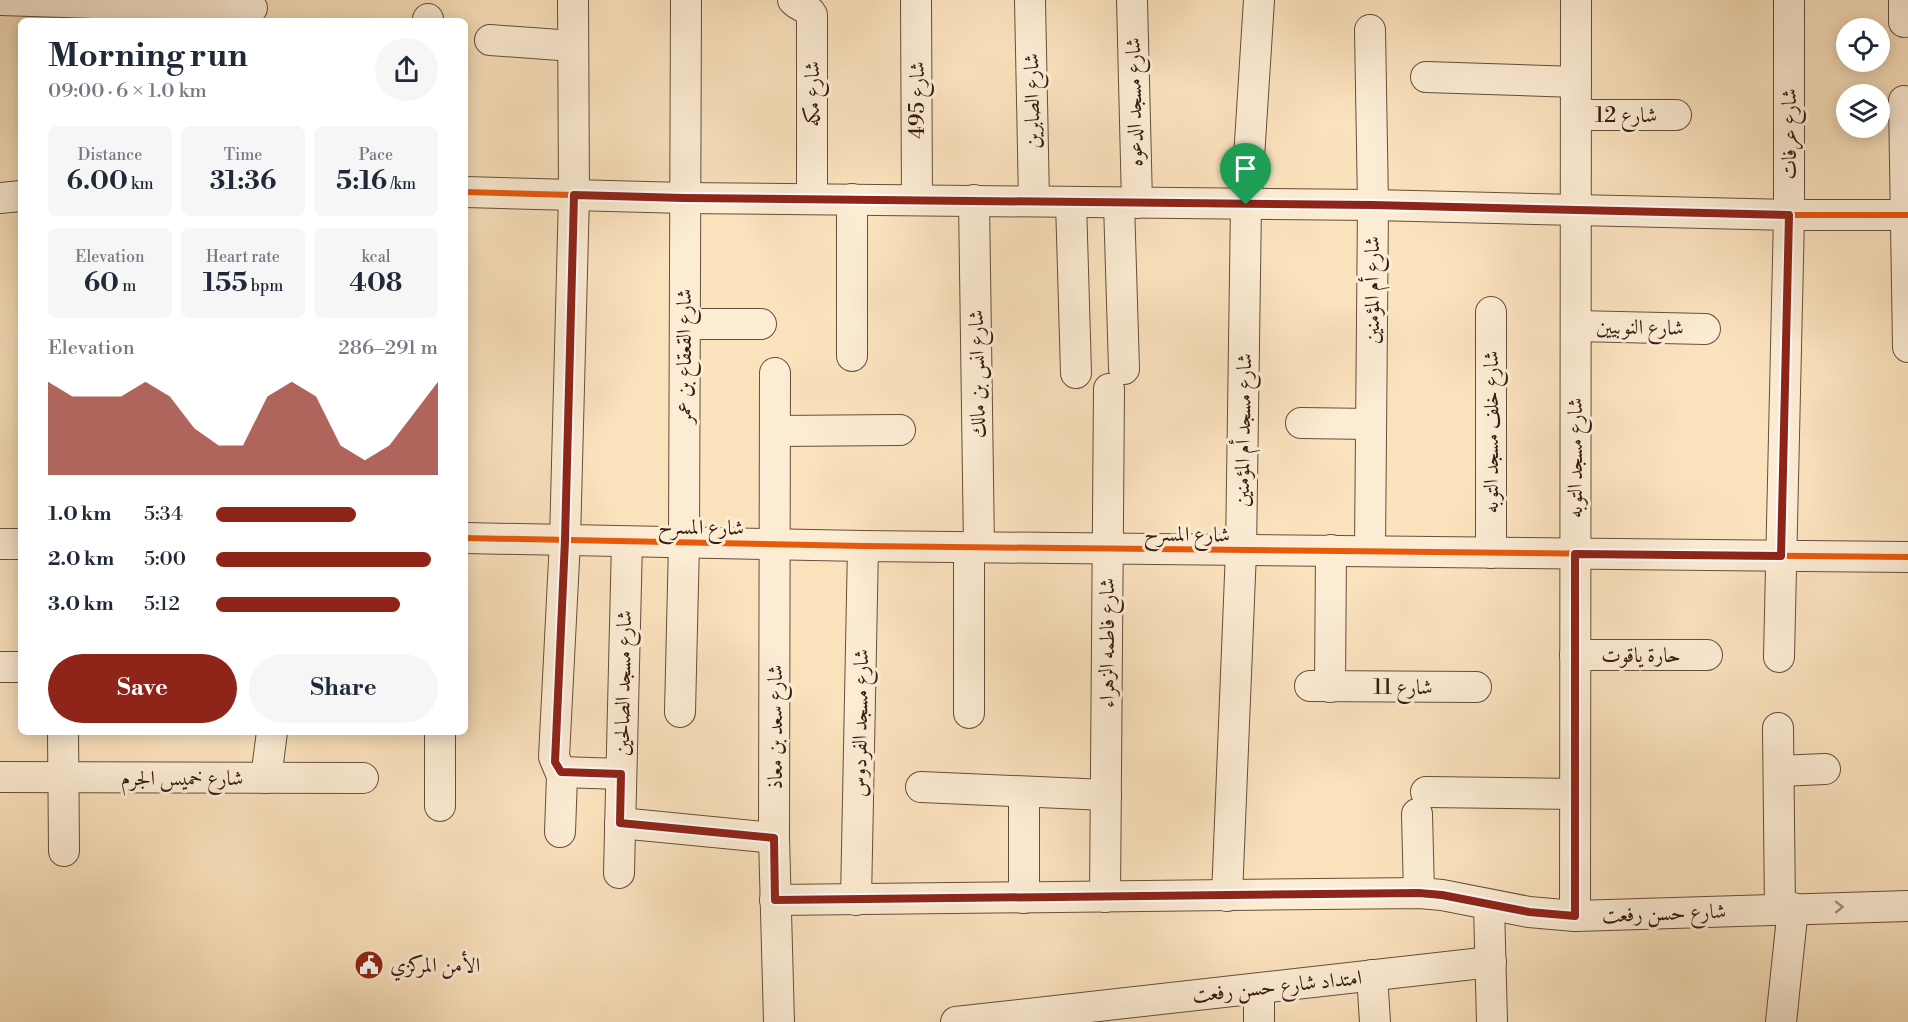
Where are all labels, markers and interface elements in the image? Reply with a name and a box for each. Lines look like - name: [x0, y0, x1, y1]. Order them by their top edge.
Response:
- map controls: [1836, 18, 1890, 138]
- button: locate: [1836, 18, 1890, 72]
- text: Morning run: [48, 36, 248, 77]
- street label: شارع مسجد الدعوه: [1121, 37, 1153, 167]
- button: share: [375, 38, 438, 101]
- street label: شارع الصابرين: [1019, 53, 1051, 149]
- street label: شارع مكه: [800, 61, 830, 127]
- street label: شارع 495: [905, 61, 935, 139]
- text: 09:00 · 6 × 1.0 km: [48, 79, 207, 104]
- button: layers: [1836, 84, 1890, 138]
- street label: شارع عرفات: [1777, 88, 1807, 180]
- street label: شارع 12: [1595, 103, 1657, 133]
- pin: [1220, 143, 1271, 205]
- text: Distance: [78, 145, 142, 165]
- text: Time: [224, 145, 262, 165]
- text: Pace: [359, 145, 393, 165]
- icon: arrive: [1229, 152, 1262, 185]
- text: 6.00: [67, 165, 128, 197]
- text: 31:36: [210, 165, 276, 197]
- text: 5:16: [336, 165, 387, 197]
- text: km: [128, 174, 153, 194]
- text: /km: [387, 174, 416, 194]
- street label: شارع أم المؤمنين: [1357, 236, 1390, 344]
- text: Elevation: [75, 247, 145, 267]
- text: Heart rate: [206, 247, 280, 267]
- text: kcal: [361, 247, 391, 267]
- text: 60: [84, 267, 119, 299]
- text: 155: [203, 267, 248, 299]
- text: 408: [350, 267, 402, 299]
- text: m: [119, 276, 136, 296]
- text: bpm: [248, 276, 283, 296]
- street label: شارع القعقاع بن عمر: [672, 288, 702, 426]
- street label: شارع انس بن مالك: [964, 309, 996, 438]
- street label: شارع النوبيين: [1596, 314, 1684, 346]
- text: Elevation: [48, 336, 135, 361]
- text: 286–291 m: [338, 336, 438, 361]
- street label: شارع خلف مسجد التوبه: [1479, 351, 1509, 513]
- street label: شارع مسجد أم المؤمنين: [1227, 353, 1262, 507]
- street label: شارع مسجد التوبه: [1563, 398, 1593, 518]
- text: 1.0 km: [48, 502, 112, 527]
- text: 5:34: [144, 502, 183, 527]
- street label: شارع المسرح: [658, 514, 744, 547]
- street label: شارع المسرح: [1144, 521, 1230, 554]
- text: 2.0 km: [48, 547, 114, 572]
- text: 5:00: [144, 547, 186, 572]
- street label: شارع فاطمه الزهراء: [1095, 578, 1125, 708]
- text: 3.0 km: [48, 592, 114, 617]
- text: 5:12: [144, 592, 180, 617]
- street label: شارع مسجد الصالحين: [610, 610, 642, 756]
- street label: حارة ياقوت: [1601, 643, 1681, 669]
- street label: شارع مسجد الفردوس: [847, 649, 879, 797]
- button: Save: [48, 654, 237, 723]
- button: Share: [249, 654, 438, 723]
- street label: شارع سعد بن معاذ: [763, 665, 793, 789]
- street label: شارع 11: [1373, 675, 1433, 705]
- street label: شارع خميس الجرم: [121, 766, 243, 796]
- street label: شارع حسن رفعت: [1601, 899, 1727, 933]
- one-way arrow: [1835, 901, 1844, 913]
- public building icon: الأمن المركزي: [353, 949, 385, 981]
- place label: الأمن المركزي: [390, 950, 480, 981]
- street label: امتداد شارع حسن رفعت: [1191, 965, 1364, 1013]

